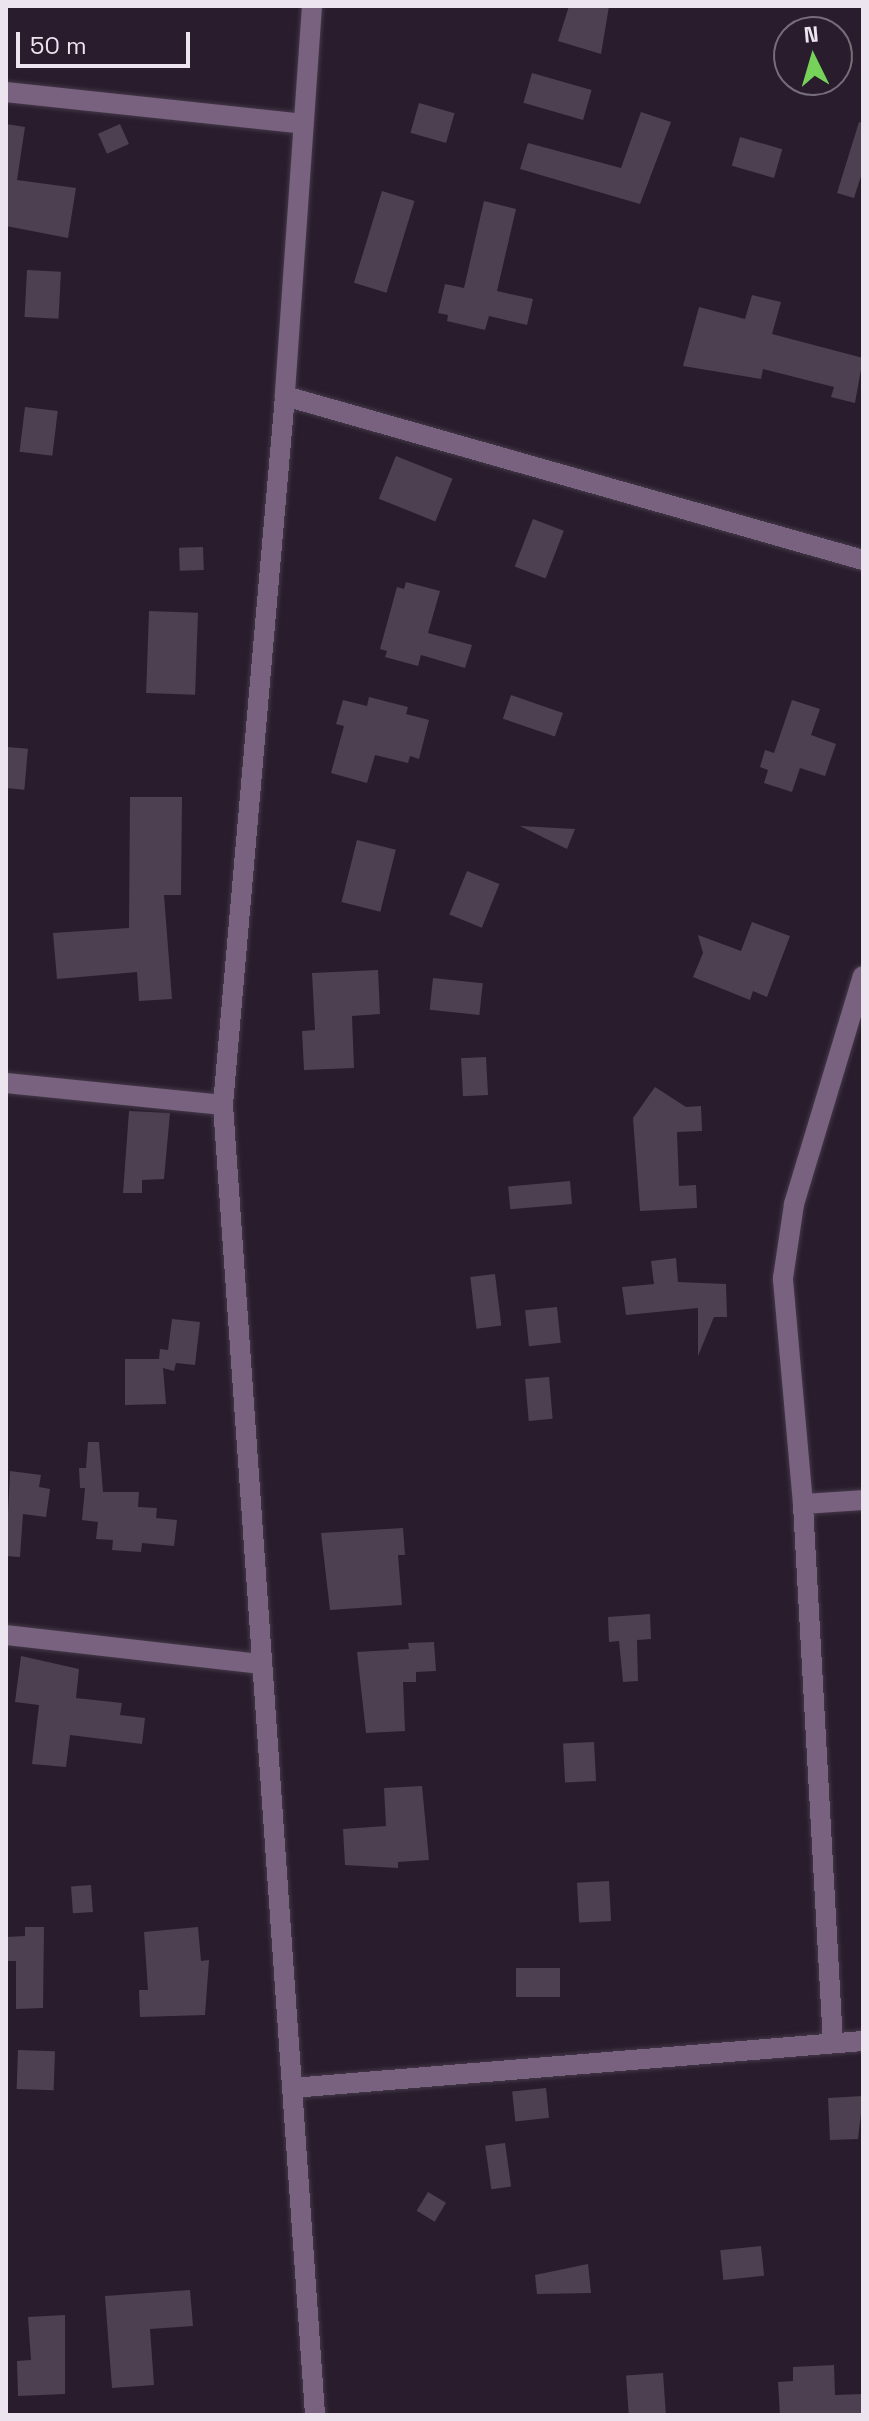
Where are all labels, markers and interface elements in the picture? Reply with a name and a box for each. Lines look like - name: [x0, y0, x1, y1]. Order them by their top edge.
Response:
- scale bar: [20, 16, 194, 66]
- north arrow: [773, 16, 853, 96]
- text: N: [803, 19, 820, 49]
- text: 50 m: [30, 30, 87, 61]

